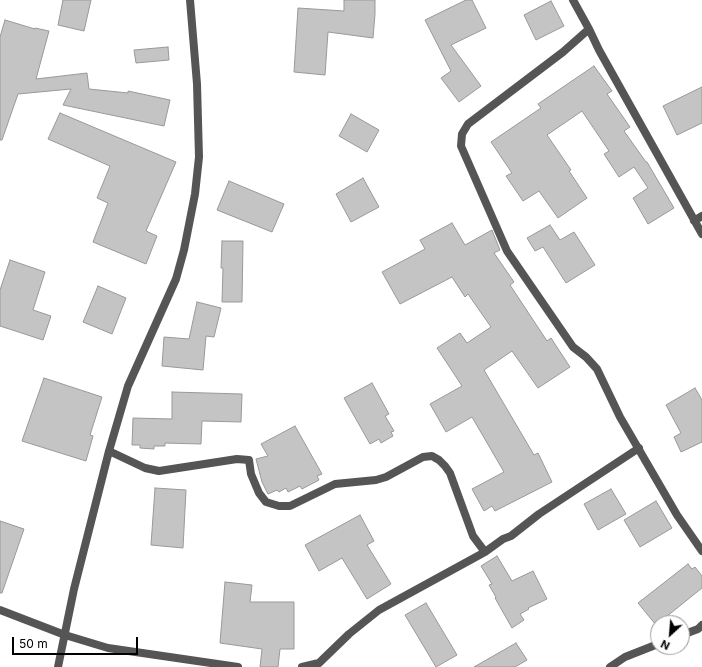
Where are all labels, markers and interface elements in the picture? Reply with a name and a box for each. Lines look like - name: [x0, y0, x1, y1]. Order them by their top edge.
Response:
- north arrow: [650, 615, 690, 655]
- scale bar: [14, 629, 140, 655]
- text: 50 m: [19, 636, 48, 651]
- text: N: [658, 637, 672, 653]

